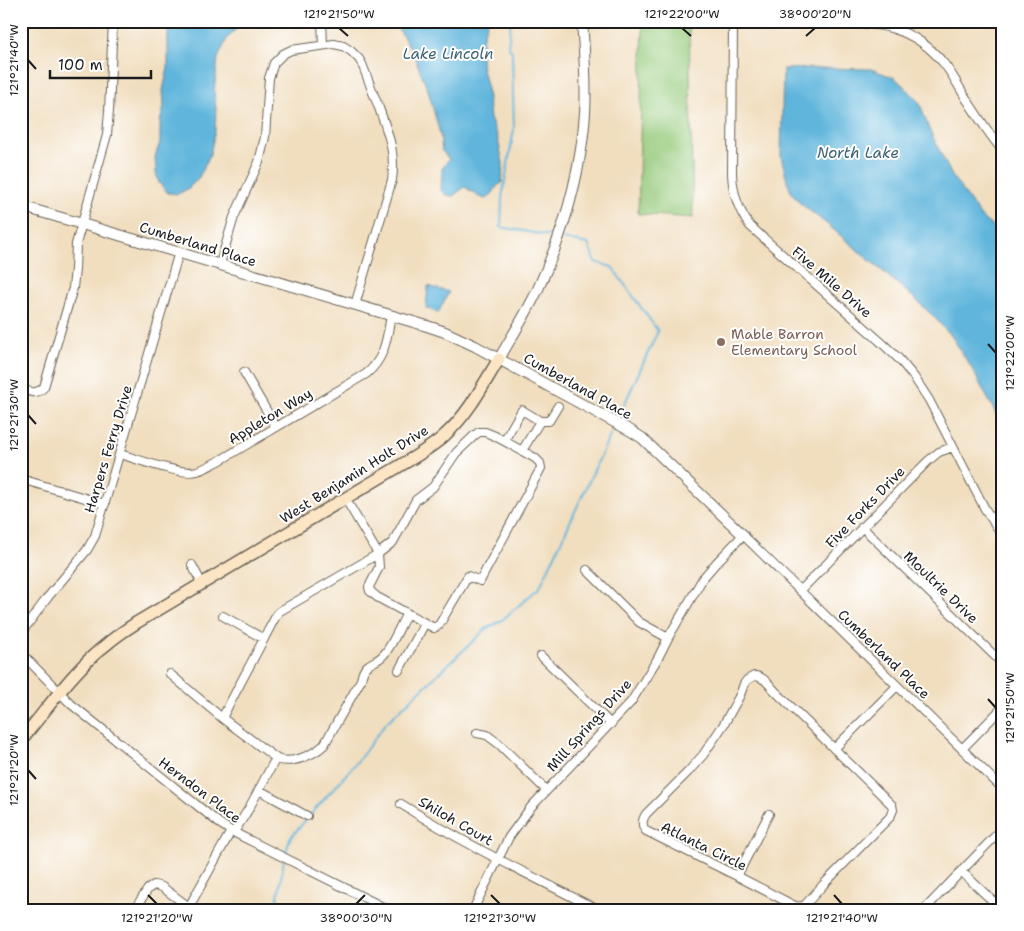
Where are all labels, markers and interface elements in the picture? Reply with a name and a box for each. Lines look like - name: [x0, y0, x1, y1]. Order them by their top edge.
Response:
- text: 121°21'50"W: [303, 6, 375, 22]
- text: 121°22'00"W: [644, 6, 720, 22]
- text: 38°00'20"N: [779, 6, 851, 22]
- text: 121°21'40"W: [6, 24, 22, 96]
- water label: Lake Lincoln: [403, 44, 493, 64]
- scale bar: [50, 48, 151, 80]
- text: 100 m: [58, 55, 103, 75]
- water label: North Lake: [817, 143, 899, 163]
- street label: Cumberland Place: [137, 218, 259, 270]
- street label: Five Mile Drive: [788, 242, 876, 322]
- text: 121°22'00"W: [1002, 315, 1018, 391]
- place label: Mable Barron Elementary School: [731, 325, 858, 359]
- marker: Mable Barron Elementary School: [715, 336, 727, 348]
- street label: Cumberland Place: [521, 349, 635, 423]
- text: 121°21'30"W: [6, 379, 22, 451]
- street label: Harpers Ferry Drive: [80, 383, 136, 515]
- street label: Appleton Way: [225, 384, 315, 448]
- street label: West Benjamin Holt Drive: [276, 421, 432, 527]
- street label: Five Forks Drive: [821, 462, 909, 552]
- street label: Moultrie Drive: [900, 547, 982, 627]
- street label: Cumberland Place: [834, 605, 934, 703]
- text: 121°21'50"W: [1002, 672, 1018, 744]
- street label: Mill Springs Drive: [543, 675, 635, 775]
- text: 121°21'20"W: [6, 734, 22, 806]
- street label: Herndon Place: [155, 753, 245, 827]
- street label: Shiloh Court: [415, 792, 497, 850]
- street label: Atlanta Circle: [658, 817, 750, 875]
- text: 121°21'20"W: [121, 910, 193, 926]
- text: 38°00'30"N: [320, 910, 392, 926]
- text: 121°21'30"W: [464, 910, 536, 926]
- text: 121°21'40"W: [806, 910, 878, 926]

